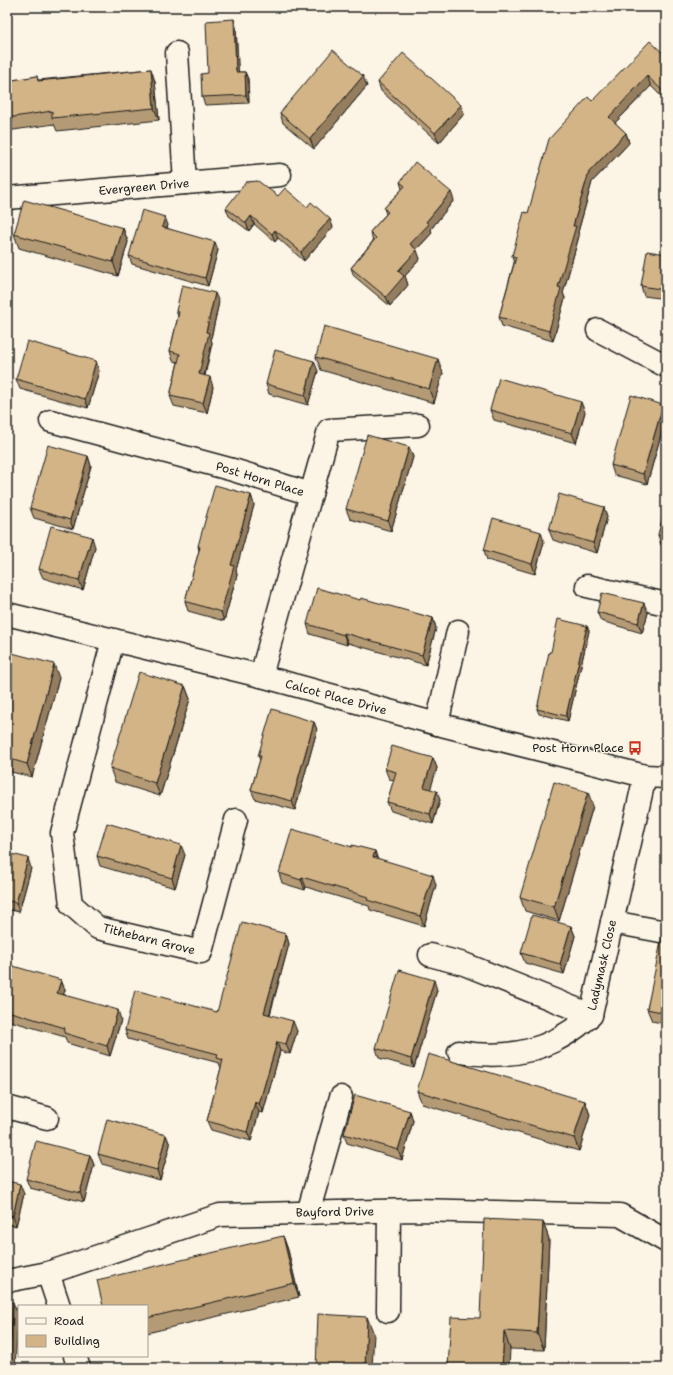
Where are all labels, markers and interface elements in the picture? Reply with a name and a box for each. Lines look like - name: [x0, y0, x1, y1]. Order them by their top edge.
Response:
- street label: Evergreen Drive: [98, 175, 190, 199]
- street label: Post Horn Place: [214, 458, 306, 500]
- street label: Calcot Place Drive: [283, 676, 389, 718]
- place label: Post Horn Place: [532, 740, 624, 756]
- bus stop icon: Post Horn Place: [627, 740, 643, 756]
- street label: Ladymask Close: [584, 918, 620, 1012]
- street label: Tithebarn Grove: [101, 920, 197, 958]
- street label: Bayford Drive: [296, 1203, 375, 1221]
- legend: [18, 1305, 148, 1357]
- text: Road: [54, 1313, 85, 1329]
- text: Building: [54, 1333, 100, 1349]

